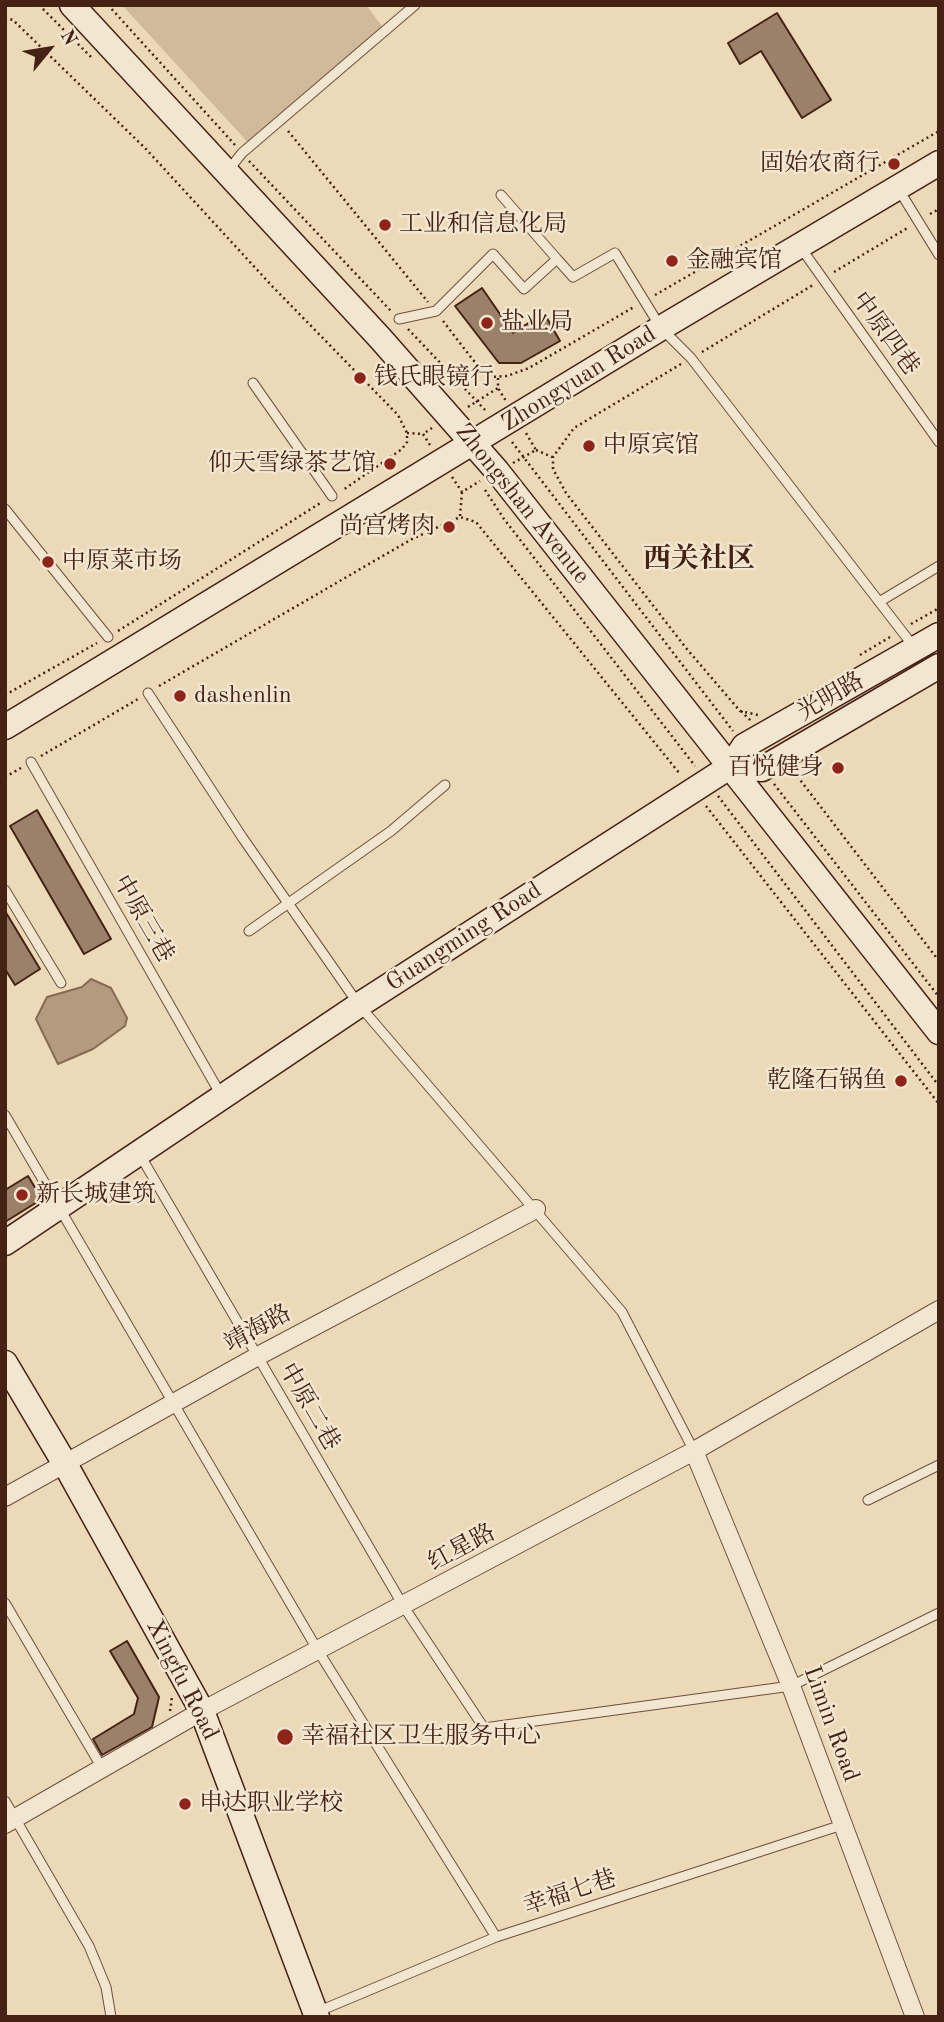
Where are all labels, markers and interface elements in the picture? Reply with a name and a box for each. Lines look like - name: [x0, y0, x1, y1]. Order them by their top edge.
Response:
- north arrow: [14, 14, 84, 84]
- text: N: [56, 27, 79, 49]
- place label: 固始农商行: [760, 150, 880, 178]
- marker: 固始农商行: [886, 156, 902, 172]
- place label: 工业和信息化局: [399, 211, 567, 239]
- marker: 工业和信息化局: [377, 217, 393, 233]
- place label: 金融宾馆: [686, 247, 782, 275]
- marker: 金融宾馆: [664, 253, 680, 269]
- street label: 中原四巷: [845, 287, 925, 381]
- place label: 盐业局: [501, 309, 573, 337]
- marker: 盐业局: [479, 315, 495, 331]
- street label: Zhongyuan Road: [496, 320, 662, 438]
- place label: 钱氏眼镜行: [374, 364, 494, 392]
- marker: 钱氏眼镜行: [352, 370, 368, 386]
- street label: Zhongshan Avenue: [449, 418, 595, 590]
- place label: 中原宾馆: [603, 432, 699, 460]
- marker: 中原宾馆: [581, 438, 597, 454]
- place label: 仰天雪绿茶艺馆: [208, 450, 376, 478]
- marker: 仰天雪绿茶艺馆: [382, 456, 398, 472]
- place label: 尚宫烤肉: [339, 513, 435, 541]
- marker: 尚宫烤肉: [441, 519, 457, 535]
- district label: 西关社区: [643, 543, 755, 577]
- place label: 中原菜市场: [62, 548, 182, 576]
- marker: 中原菜市场: [40, 554, 56, 570]
- street label: 光明路: [793, 667, 869, 727]
- place label: dashenlin: [194, 682, 292, 710]
- marker: dashenlin: [172, 688, 188, 704]
- place label: 百悦健身: [728, 754, 824, 782]
- marker: 百悦健身: [830, 760, 846, 776]
- street label: 中原三巷: [107, 870, 179, 968]
- street label: Guangming Road: [381, 876, 547, 998]
- place label: 乾隆石锅鱼: [767, 1067, 887, 1095]
- marker: 乾隆石锅鱼: [893, 1073, 909, 1089]
- place label: 新长城建筑: [36, 1181, 156, 1209]
- marker: 新长城建筑: [14, 1187, 30, 1203]
- street label: 靖海路: [220, 1299, 296, 1359]
- street label: 中原二巷: [273, 1358, 345, 1456]
- street label: 红星路: [423, 1518, 501, 1578]
- street label: Xingfu Road: [139, 1615, 225, 1745]
- street label: Limin Road: [797, 1662, 865, 1786]
- place label: 幸福社区卫生服务中心: [301, 1723, 541, 1751]
- marker: 幸福社区卫生服务中心: [275, 1727, 295, 1747]
- place label: 申达职业学校: [199, 1790, 343, 1818]
- marker: 申达职业学校: [177, 1796, 193, 1812]
- street label: 幸福七巷: [520, 1864, 620, 1922]

